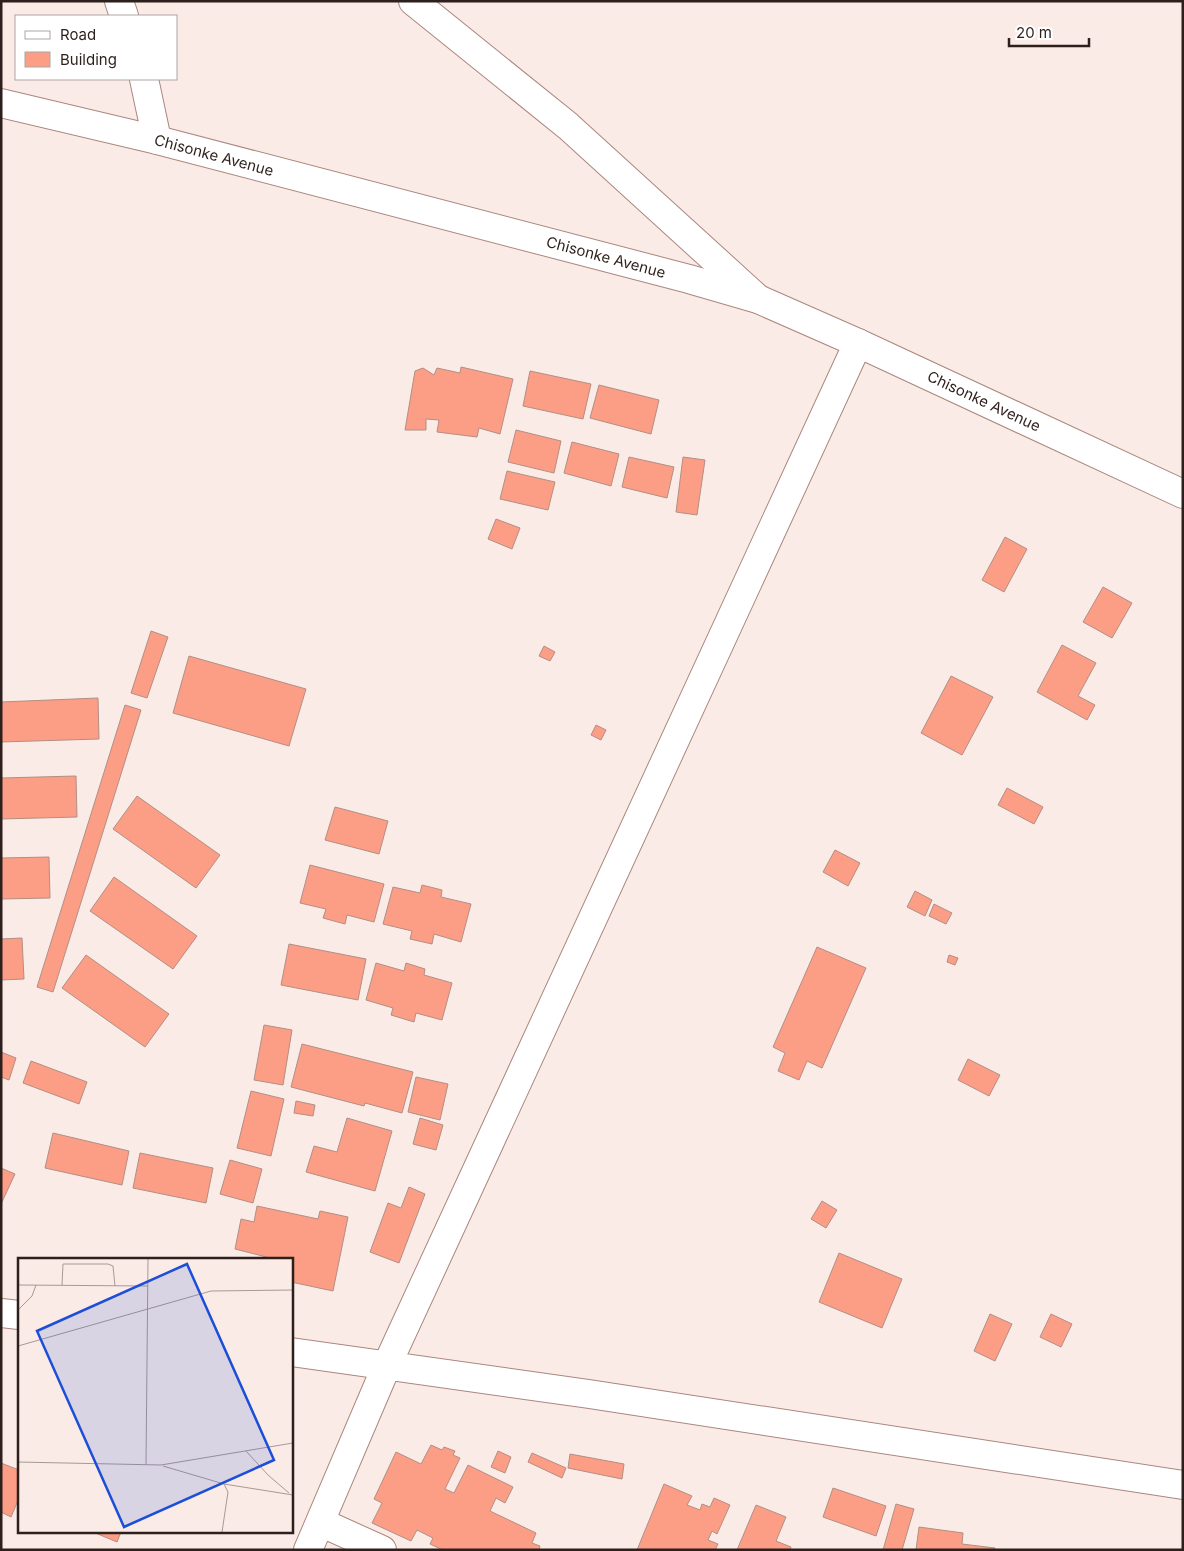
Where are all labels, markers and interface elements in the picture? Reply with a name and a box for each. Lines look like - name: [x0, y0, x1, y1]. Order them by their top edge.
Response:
- legend: [15, 15, 178, 80]
- scale bar: [1009, 15, 1089, 47]
- text: 20 m: [1016, 23, 1052, 42]
- text: Road: [60, 25, 96, 44]
- text: Building: [60, 50, 117, 69]
- street label: Chisonke Avenue: [152, 130, 276, 180]
- street label: Chisonke Avenue: [544, 232, 668, 282]
- street label: Chisonke Avenue: [924, 366, 1044, 436]
- inset map: [18, 1258, 292, 1534]

